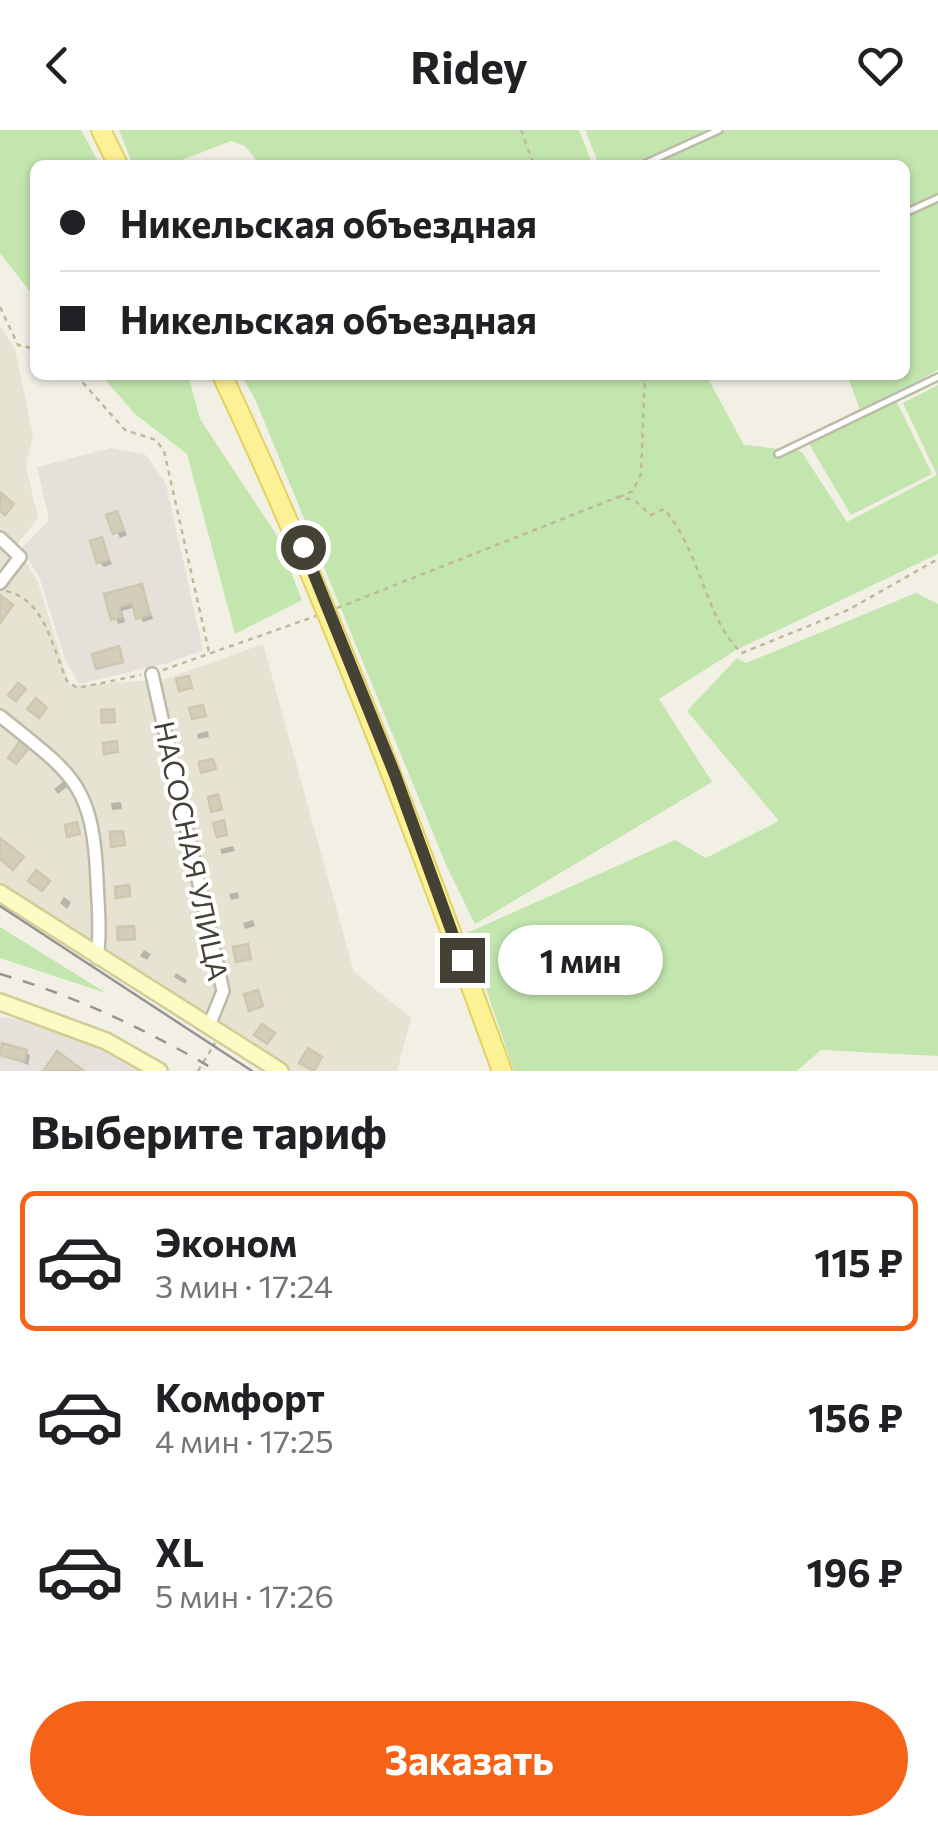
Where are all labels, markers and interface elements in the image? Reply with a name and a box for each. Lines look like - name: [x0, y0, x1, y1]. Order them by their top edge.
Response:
- icon: back: [30, 38, 85, 93]
- text: Ridey: [410, 38, 528, 93]
- icon: heart: [853, 38, 908, 93]
- text: Никельская объездная: [120, 199, 537, 246]
- text: Никельская объездная: [120, 295, 537, 342]
- route start: [281, 525, 326, 570]
- street label: НАСОСНАЯ УЛИЦА: [148, 718, 236, 984]
- callout: 1 мин: [497, 925, 662, 995]
- route end: [440, 938, 485, 983]
- text: 1 мин: [540, 940, 621, 980]
- text: Выберите тариф: [30, 1103, 387, 1158]
- icon: car: [35, 1216, 125, 1306]
- text: Эконом: [155, 1218, 297, 1265]
- text: 115 ₽: [814, 1238, 903, 1285]
- text: 3 мин · 17:24: [155, 1265, 333, 1305]
- icon: car: [35, 1371, 125, 1461]
- text: Комфорт: [155, 1373, 325, 1420]
- text: 156 ₽: [808, 1393, 903, 1440]
- text: 4 мин · 17:25: [155, 1420, 334, 1460]
- icon: car: [35, 1526, 125, 1616]
- text: XL: [155, 1528, 204, 1575]
- text: 196 ₽: [807, 1548, 903, 1595]
- text: 5 мин · 17:26: [155, 1575, 334, 1615]
- button: Заказать: [30, 1701, 908, 1816]

